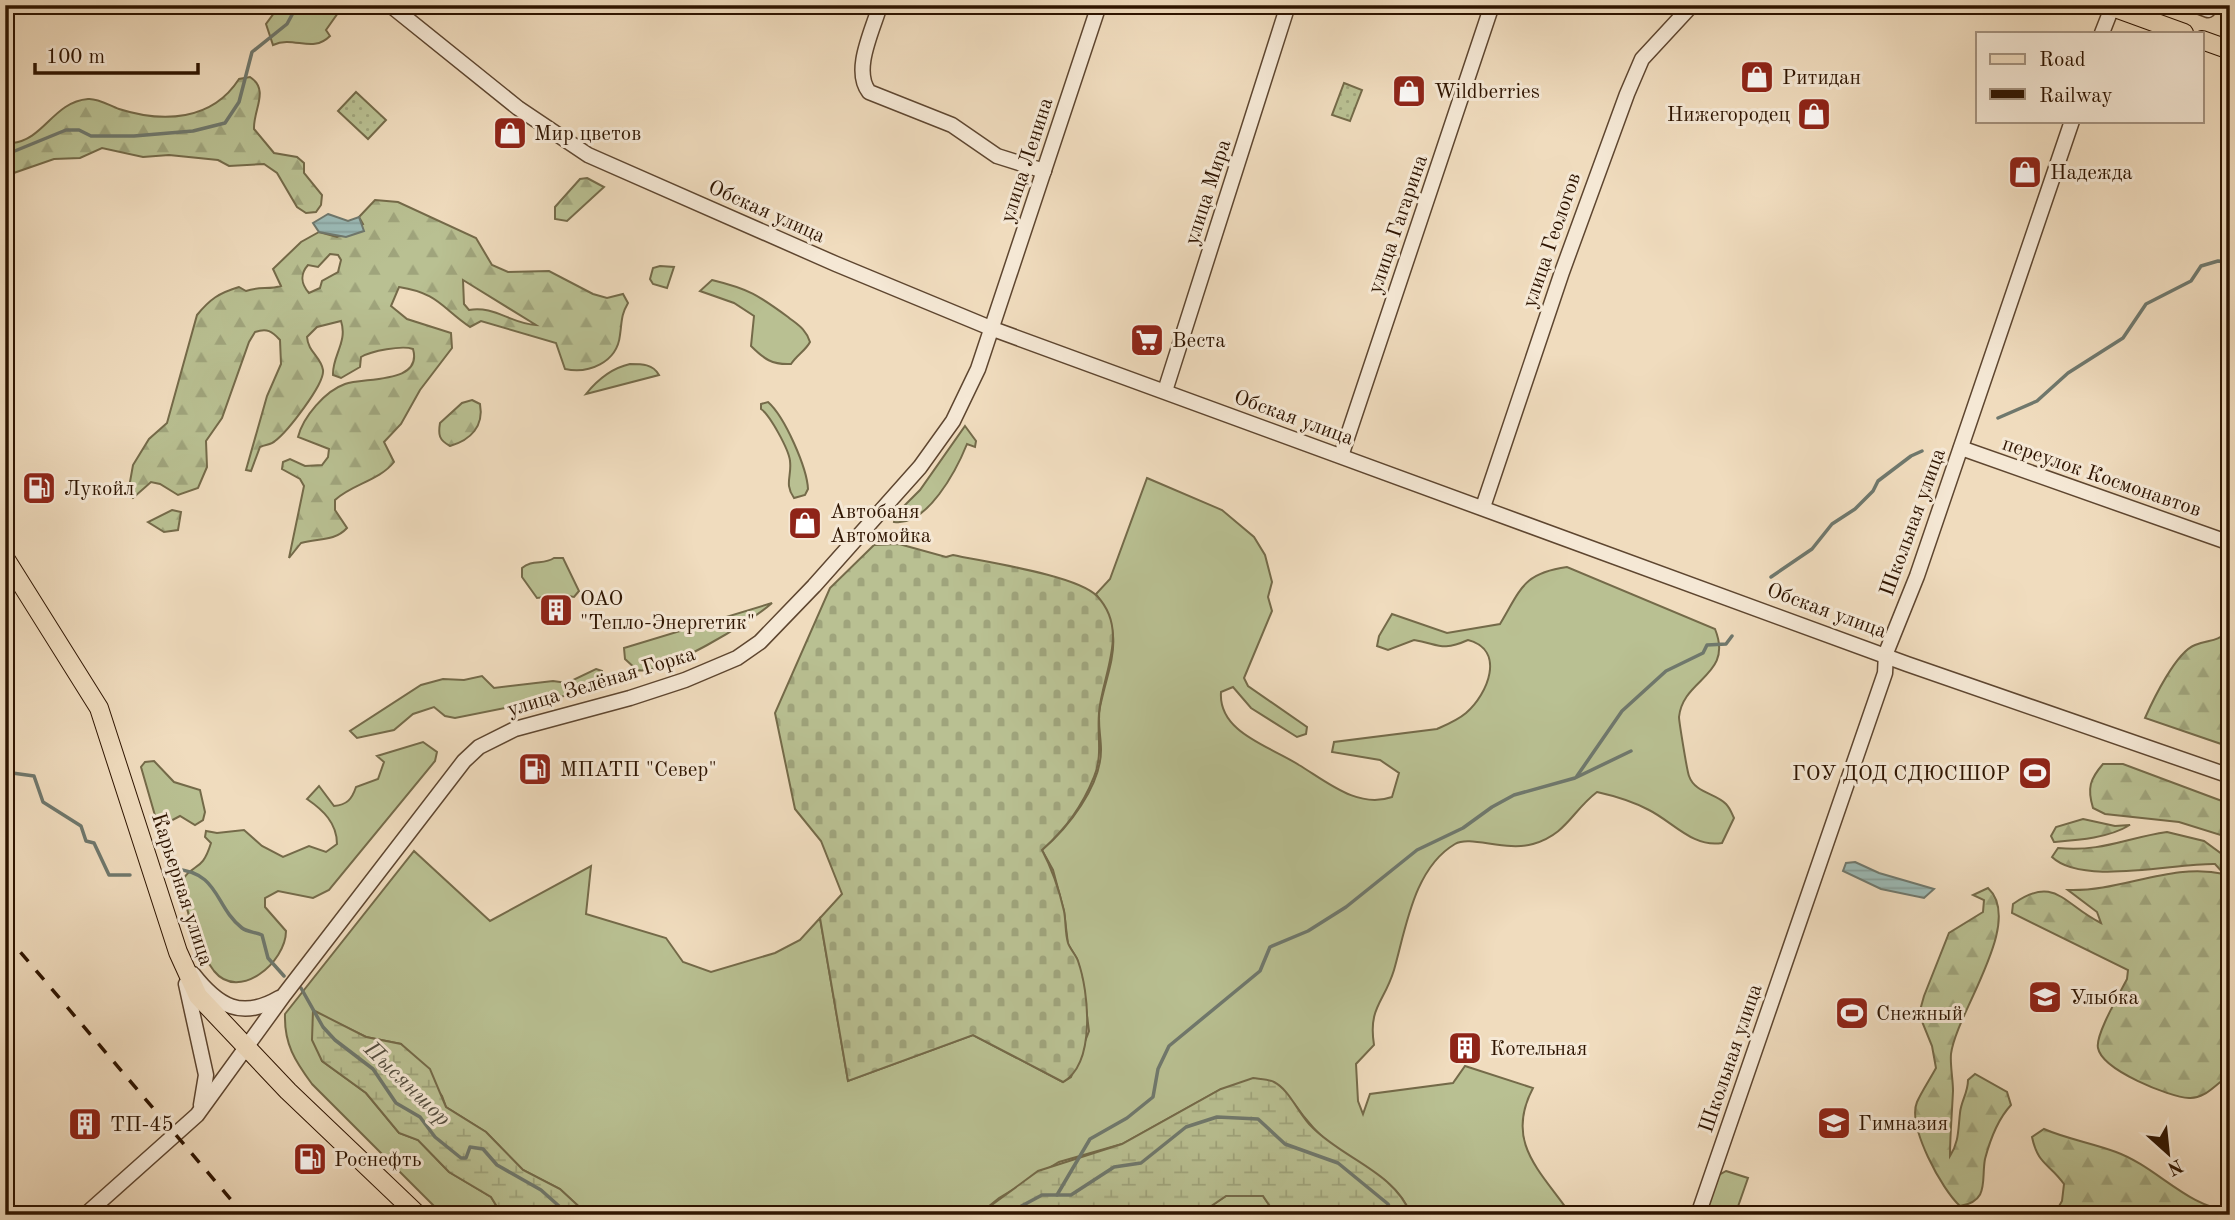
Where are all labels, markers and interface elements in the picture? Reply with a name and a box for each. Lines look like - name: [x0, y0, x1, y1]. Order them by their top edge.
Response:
- scale bar: [35, 32, 198, 76]
- legend: [1976, 32, 2204, 122]
- text: 100 m: [46, 47, 105, 68]
- text: Road: [2039, 50, 2086, 71]
- shop icon: Ритидан: [1738, 58, 1776, 96]
- place label: Ритидан: [1782, 68, 1861, 89]
- shop icon: Wildberries: [1390, 72, 1428, 110]
- place label: Wildberries: [1434, 82, 1540, 103]
- text: Railway: [2039, 86, 2113, 107]
- street label: улица Ленина: [997, 95, 1058, 226]
- shop icon: Нижегородец: [1795, 95, 1833, 133]
- place label: Нижегородец: [1667, 105, 1790, 126]
- shop icon: Мир цветов: [491, 114, 529, 152]
- place label: Мир цветов: [534, 124, 641, 145]
- street label: улица Мира: [1181, 137, 1235, 248]
- street label: улица Гагарина: [1365, 152, 1432, 297]
- shop icon: Надежда: [2006, 153, 2044, 191]
- place label: Надежда: [2050, 163, 2133, 184]
- street label: улица Геологов: [1519, 170, 1585, 311]
- street label: Обская улица: [705, 177, 828, 248]
- supermarket icon: Веста: [1128, 321, 1166, 359]
- place label: Веста: [1172, 331, 1226, 352]
- street label: Обская улица: [1231, 387, 1356, 450]
- street label: переулок Космонавтов: [1999, 433, 2204, 521]
- street label: Школьная улица: [1877, 446, 1950, 599]
- fuel station icon: Лукойл: [20, 469, 58, 507]
- place label: Лукойл: [64, 479, 134, 500]
- place label: Автобаня Автомойка: [830, 502, 931, 547]
- shop icon: Автобаня Автомойка: [786, 504, 824, 542]
- street label: Обская улица: [1764, 580, 1889, 643]
- place label: ОАО "Тепло-Энергетик": [580, 589, 755, 634]
- building icon: ОАО "Тепло-Энергетик": [537, 591, 575, 629]
- street label: улица Зелёная Горка: [505, 644, 698, 721]
- fuel station icon: МПАТП "Север": [516, 750, 554, 788]
- sports icon: ГОУ ДОД СДЮСШОР: [2016, 754, 2054, 792]
- place label: МПАТП "Север": [560, 760, 717, 781]
- place label: ГОУ ДОД СДЮСШОР: [1792, 764, 2010, 785]
- street label: Карьерная улица: [147, 810, 216, 968]
- school or university icon: Улыбка: [2026, 978, 2064, 1016]
- street label: Школьная улица: [1696, 981, 1767, 1136]
- place label: Улыбка: [2070, 988, 2139, 1009]
- sports icon: Снежный: [1833, 994, 1871, 1032]
- place label: Снежный: [1876, 1004, 1963, 1025]
- building icon: Котельная: [1446, 1029, 1484, 1067]
- water label: Пысяншор: [358, 1037, 455, 1131]
- place label: Котельная: [1490, 1039, 1587, 1060]
- school or university icon: Гимназия: [1815, 1104, 1853, 1142]
- building icon: ТП-45: [66, 1105, 104, 1143]
- place label: Гимназия: [1858, 1114, 1948, 1135]
- place label: ТП-45: [110, 1115, 174, 1136]
- north arrow: [2134, 1118, 2204, 1188]
- fuel station icon: Роснефть: [291, 1140, 329, 1178]
- place label: Роснефть: [334, 1150, 422, 1171]
- text: N: [2163, 1154, 2185, 1178]

